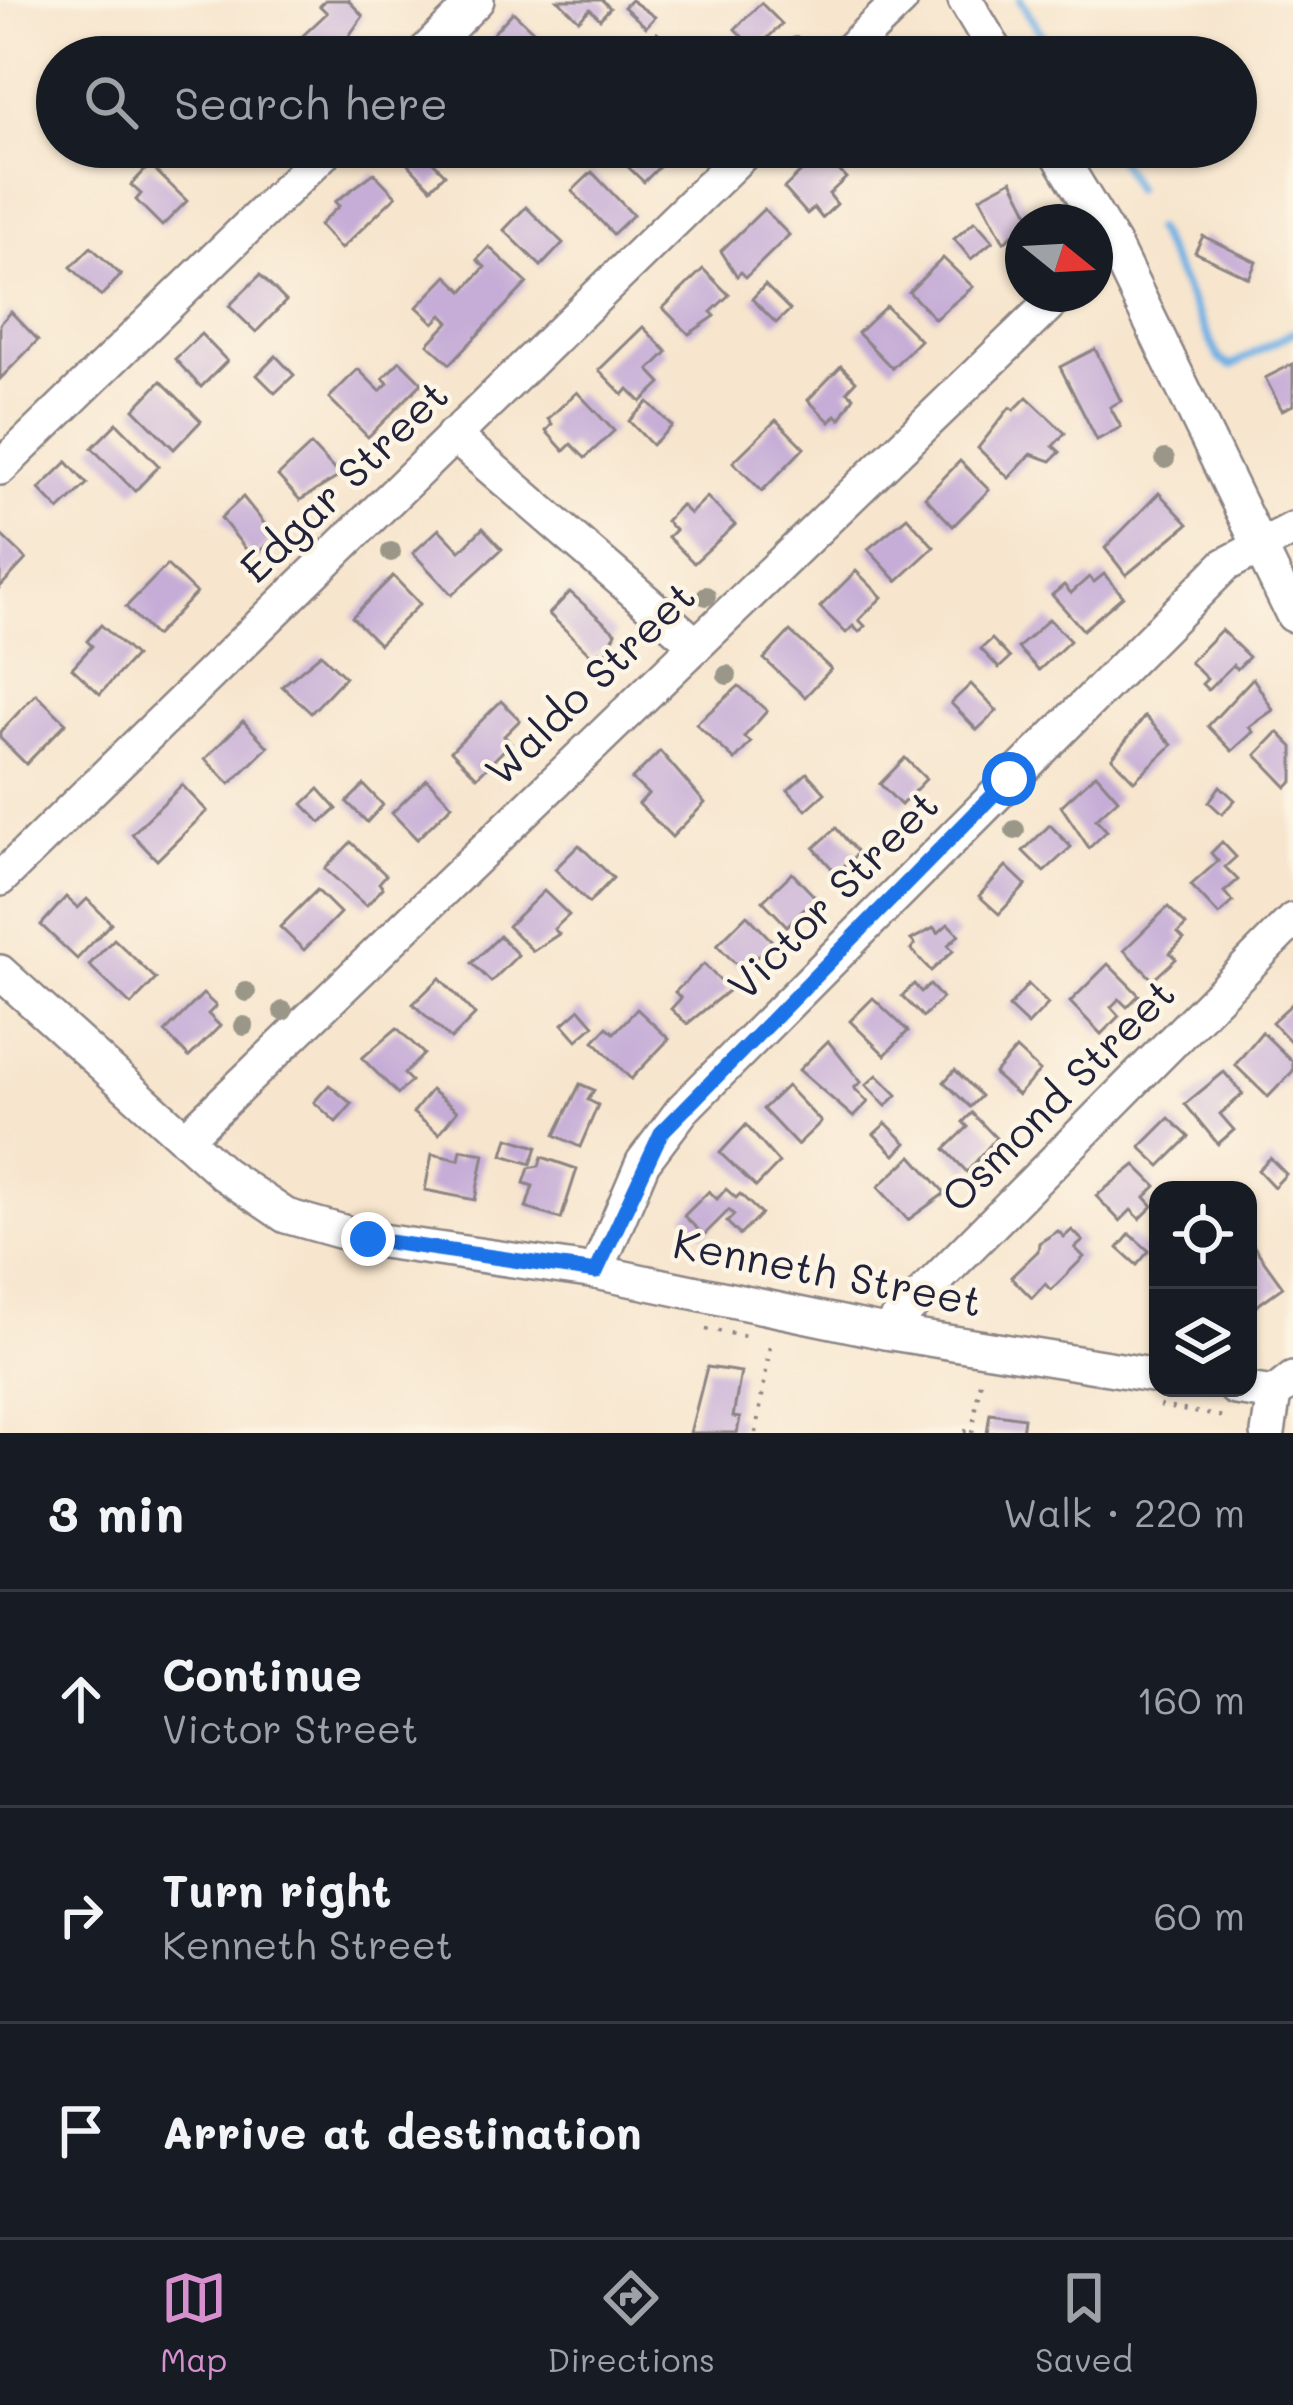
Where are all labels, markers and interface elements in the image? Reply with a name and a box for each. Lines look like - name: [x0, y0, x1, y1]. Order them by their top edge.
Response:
- search box: [36, 36, 1257, 168]
- icon: search: [78, 69, 144, 135]
- text: Search here: [174, 73, 448, 131]
- north arrow: [1005, 204, 1113, 312]
- street label: Edgar Street: [227, 367, 459, 593]
- street label: Waldo Street: [472, 568, 706, 796]
- route start: [982, 752, 1036, 806]
- street label: Victor Street: [715, 777, 949, 1011]
- street label: Osmond Street: [928, 965, 1186, 1223]
- map controls: [1149, 1181, 1257, 1397]
- button: locate: [1149, 1181, 1257, 1289]
- route end: [341, 1212, 395, 1266]
- street label: Kenneth Street: [669, 1214, 987, 1328]
- button: layers: [1149, 1289, 1257, 1397]
- text: 3 min: [48, 1478, 184, 1545]
- text: Walk · 220 m: [1003, 1486, 1245, 1537]
- text: Continue: [162, 1644, 362, 1702]
- icon: ahead: [48, 1666, 114, 1732]
- text: 160 m: [1136, 1673, 1245, 1724]
- text: Victor Street: [162, 1702, 418, 1753]
- text: Turn right: [162, 1860, 391, 1918]
- icon: right: [48, 1882, 114, 1948]
- text: 60 m: [1154, 1889, 1245, 1940]
- text: Kenneth Street: [162, 1918, 453, 1969]
- icon: arrive: [48, 2098, 114, 2164]
- text: Arrive at destination: [162, 2102, 642, 2160]
- tab: Map: [160, 2265, 227, 2380]
- tab: Directions: [547, 2265, 715, 2380]
- tab: Saved: [1035, 2265, 1133, 2380]

